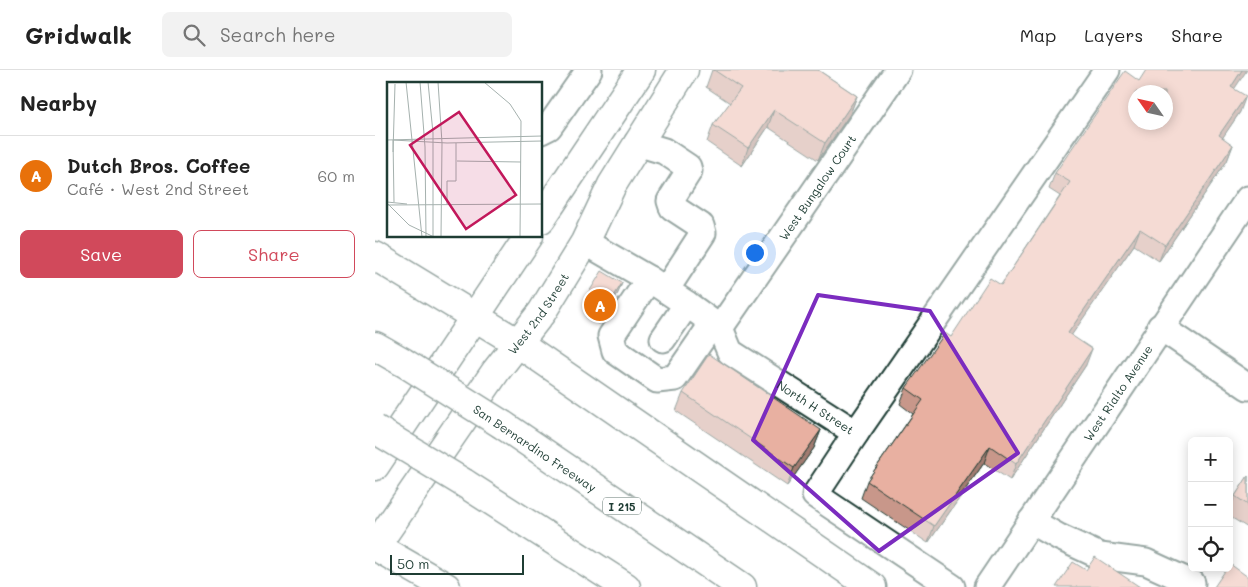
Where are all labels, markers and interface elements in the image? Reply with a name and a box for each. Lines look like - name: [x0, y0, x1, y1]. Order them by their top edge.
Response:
- search box: [162, 12, 512, 57]
- text: Gridwalk: [25, 19, 132, 50]
- icon: search: [180, 21, 208, 49]
- text: Search here: [220, 22, 336, 47]
- text: Map: [1020, 23, 1056, 47]
- text: Layers: [1084, 23, 1143, 47]
- text: Share: [1171, 23, 1223, 47]
- inset map: [387, 82, 543, 238]
- north arrow: [1128, 85, 1173, 130]
- text: Nearby: [20, 89, 97, 116]
- street label: West Bungalow Court: [775, 131, 859, 243]
- text: Dutch Bros. Coffee: [67, 153, 250, 178]
- text: A: [30, 165, 42, 186]
- text: 60 m: [318, 165, 355, 186]
- text: Café · West 2nd Street: [67, 178, 249, 199]
- button: Save: [20, 230, 183, 278]
- button: Share: [193, 230, 355, 278]
- your location: [742, 240, 768, 266]
- street label: West 2nd Street: [504, 270, 572, 357]
- pin: A: [584, 286, 616, 324]
- street label: West Rialto Avenue: [1080, 342, 1156, 444]
- street label: North H Street: [774, 376, 857, 438]
- street label: San Bernardino Freeway: [470, 401, 600, 495]
- map controls: [1188, 437, 1233, 572]
- button: +: [1188, 437, 1233, 482]
- button: −: [1188, 482, 1233, 527]
- road number: I 215: [603, 498, 641, 514]
- button: locate: [1188, 527, 1233, 572]
- scale bar: [390, 552, 524, 575]
- text: 50 m: [397, 554, 429, 573]

